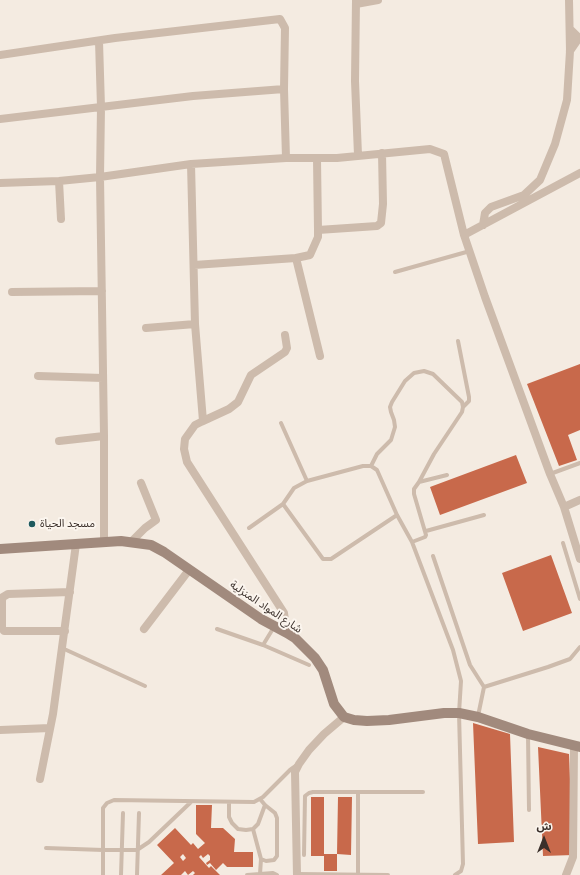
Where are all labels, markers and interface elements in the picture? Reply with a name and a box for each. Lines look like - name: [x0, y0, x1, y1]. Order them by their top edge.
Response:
- place label: مسجد الحياة: [40, 517, 95, 531]
- marker: مسجد الحياة: [27, 519, 37, 529]
- street label: شارع المواد المنزلية: [228, 578, 304, 636]
- north arrow: [524, 819, 564, 859]
- text: ش: [536, 820, 552, 833]

